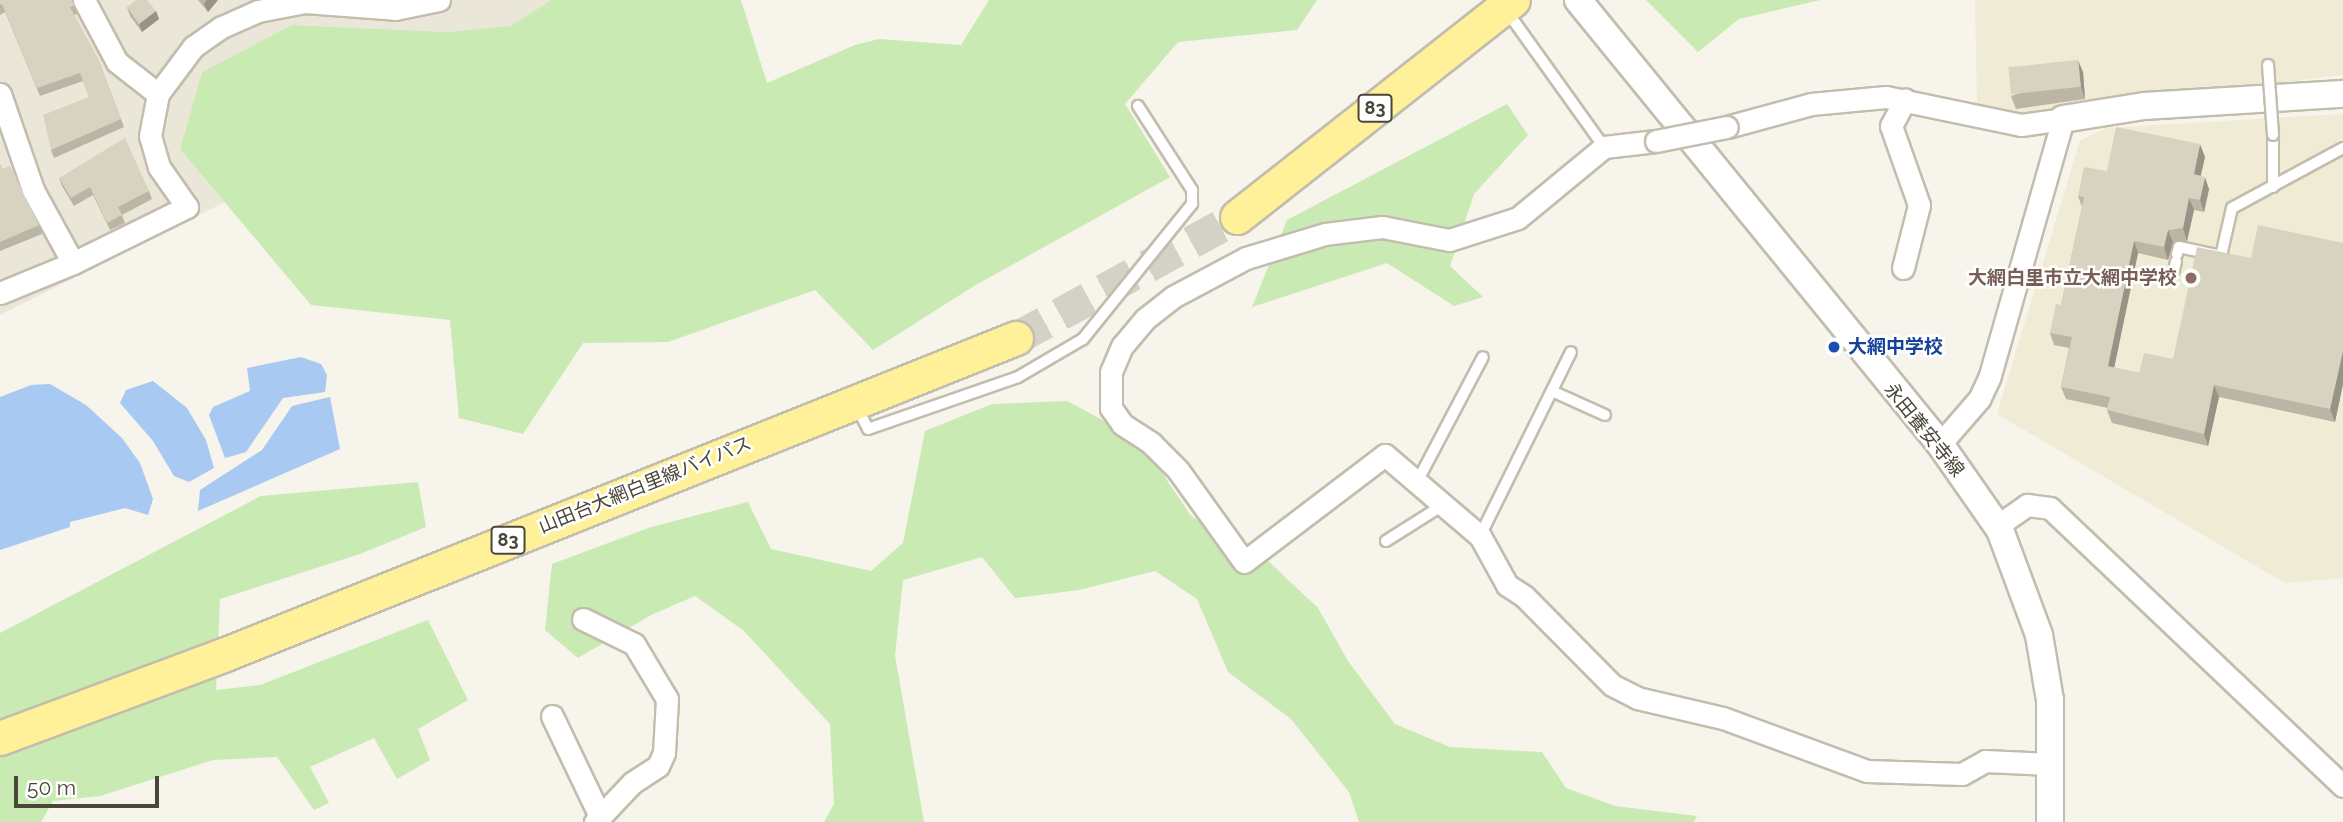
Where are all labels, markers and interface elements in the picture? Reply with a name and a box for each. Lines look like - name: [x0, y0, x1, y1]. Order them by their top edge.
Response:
- road number: 83: [1358, 94, 1392, 122]
- place label: 大網白里市立大網中学校: [1968, 267, 2177, 289]
- marker: 大網白里市立大網中学校: [2183, 270, 2199, 286]
- place label: 大網中学校: [1848, 336, 1943, 358]
- marker: 大網中学校: [1826, 339, 1842, 355]
- street label: 永田養安寺線: [1879, 379, 1969, 481]
- street label: 山田台大網白里線バイパス: [535, 432, 755, 538]
- road number: 83: [490, 526, 526, 554]
- scale bar: [18, 762, 163, 806]
- text: 50 m: [27, 775, 76, 800]

